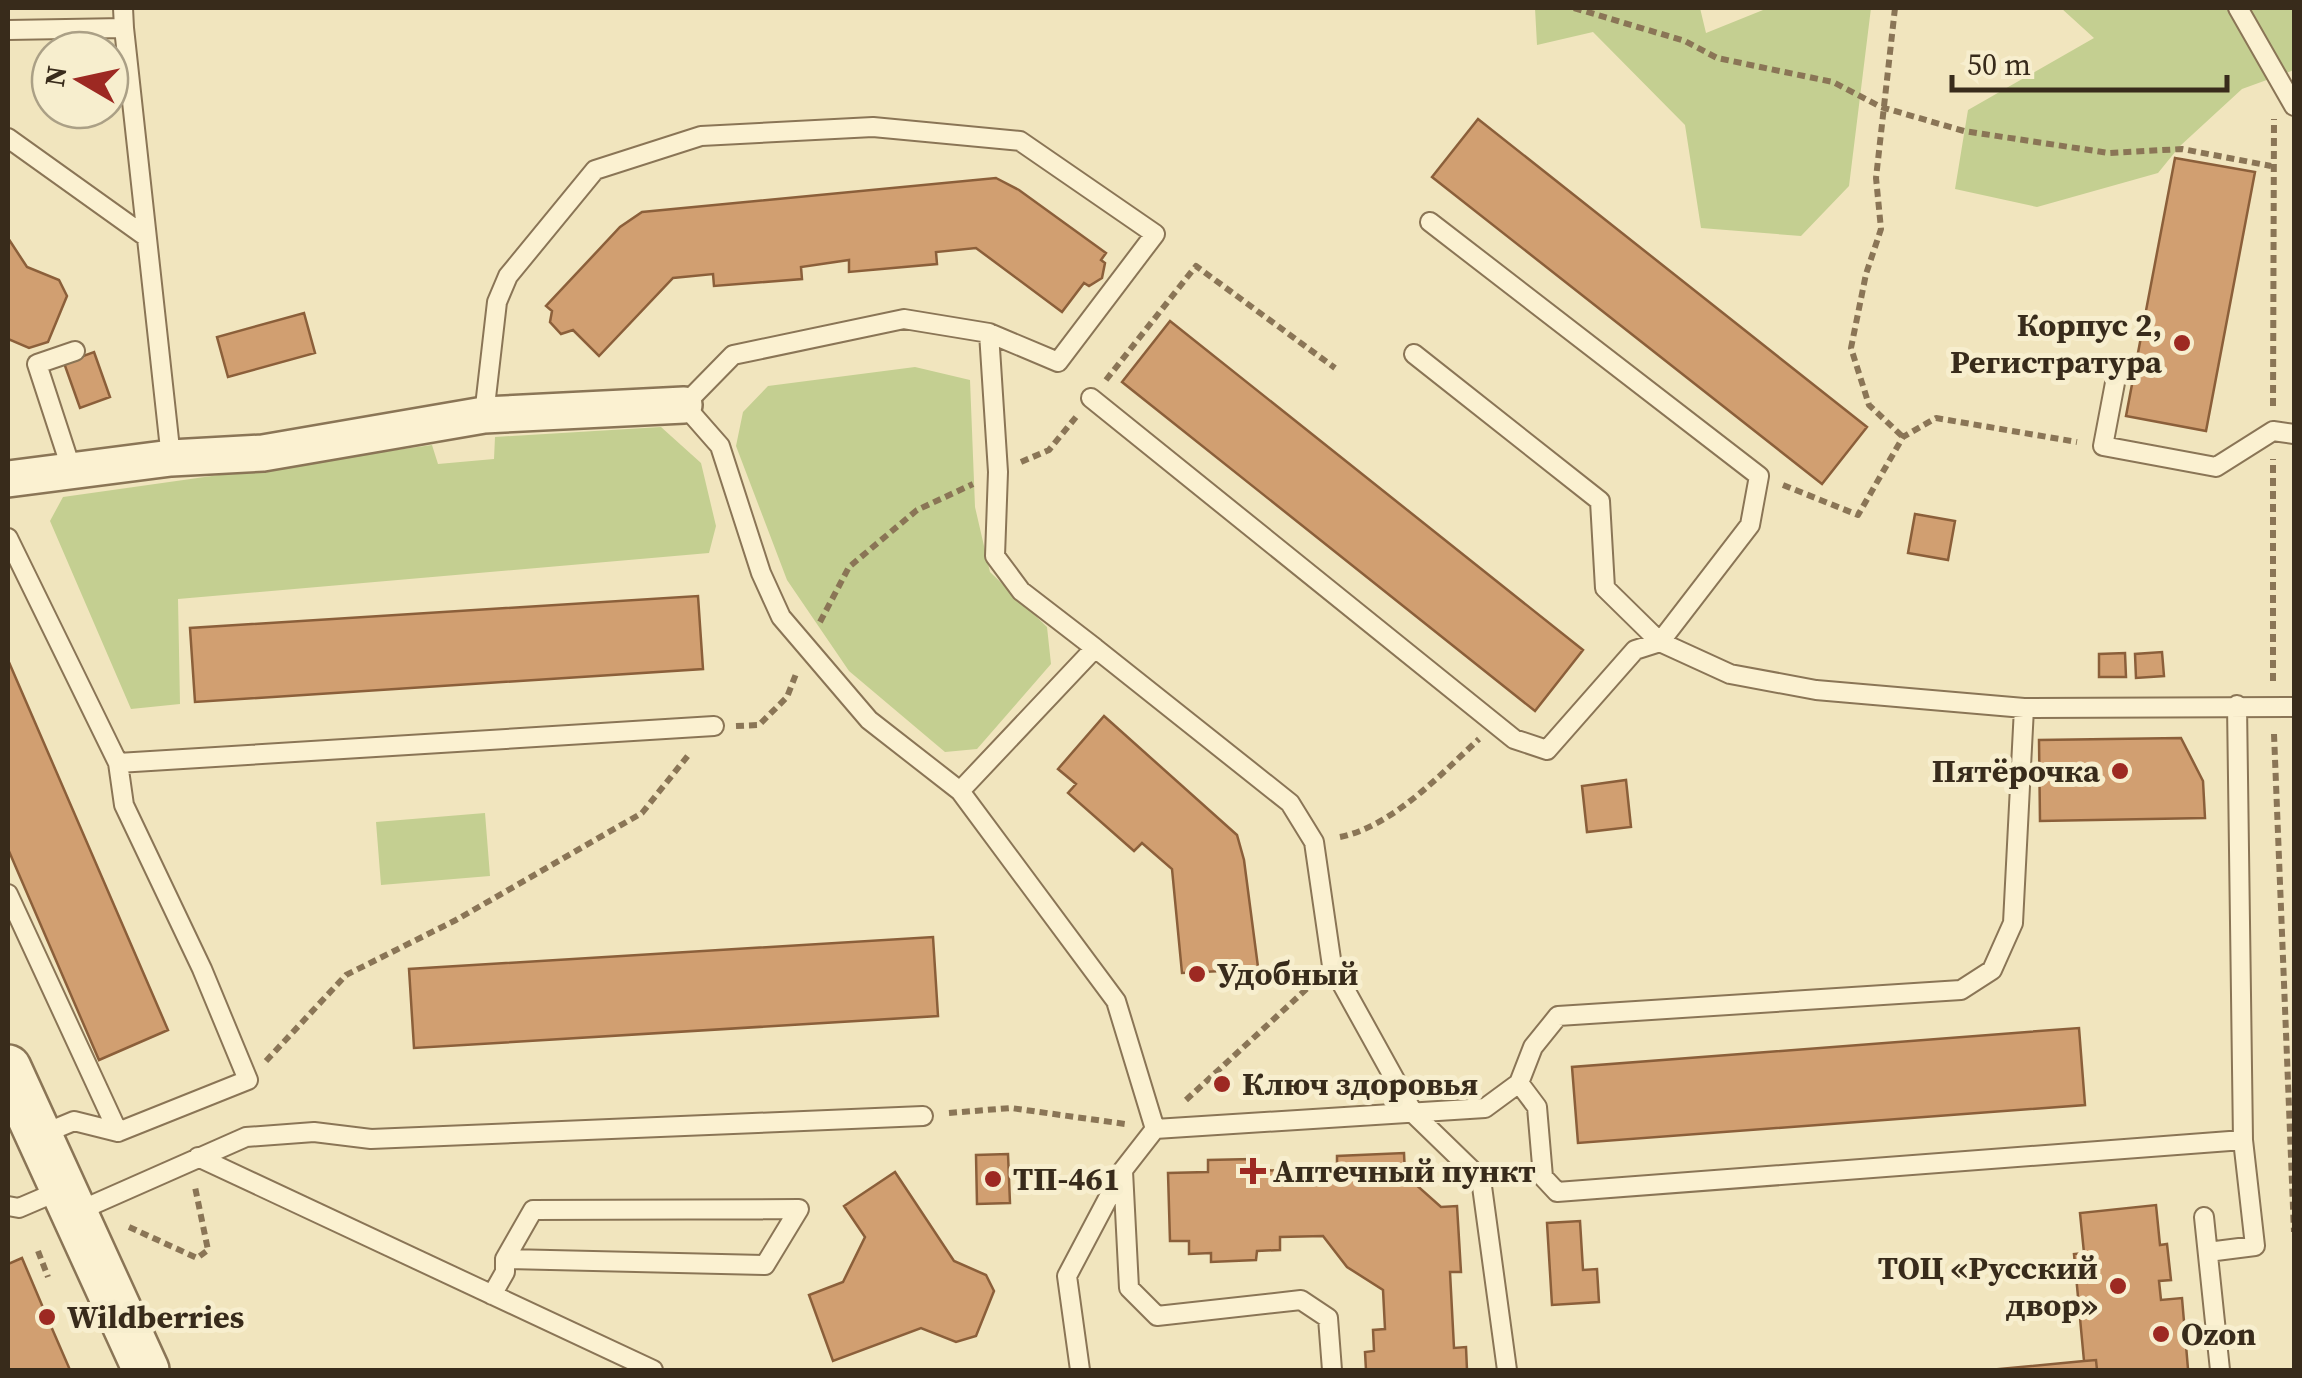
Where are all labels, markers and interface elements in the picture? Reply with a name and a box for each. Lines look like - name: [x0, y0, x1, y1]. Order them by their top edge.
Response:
- north arrow: [30, 30, 130, 130]
- scale bar: [1952, 30, 2227, 92]
- text: 50 m: [1967, 44, 2031, 85]
- text: N: [35, 63, 76, 89]
- place label: Корпус 2, Регистратура: [1950, 303, 2163, 384]
- marker: Корпус 2, Регистратура: [2171, 332, 2193, 354]
- place label: Пятёрочка: [1932, 749, 2101, 793]
- marker: Пятёрочка: [2109, 760, 2131, 782]
- place label: Удобный: [1217, 952, 1358, 996]
- marker: Удобный: [1186, 963, 1208, 985]
- place label: Ключ здоровья: [1242, 1062, 1478, 1106]
- marker: Ключ здоровья: [1211, 1073, 1233, 1095]
- place label: Аптечный пункт: [1273, 1149, 1536, 1193]
- place label: ТП-461: [1013, 1157, 1120, 1201]
- marker: Аптечный пункт: [1242, 1160, 1264, 1182]
- marker: ТП-461: [982, 1168, 1004, 1190]
- place label: ТОЦ «Русский двор»: [1878, 1246, 2098, 1327]
- marker: ТОЦ «Русский двор»: [2107, 1275, 2129, 1297]
- place label: Wildberries: [67, 1295, 244, 1339]
- marker: Wildberries: [36, 1306, 58, 1328]
- place label: Ozon: [2181, 1312, 2256, 1356]
- marker: Ozon: [2150, 1323, 2172, 1345]

